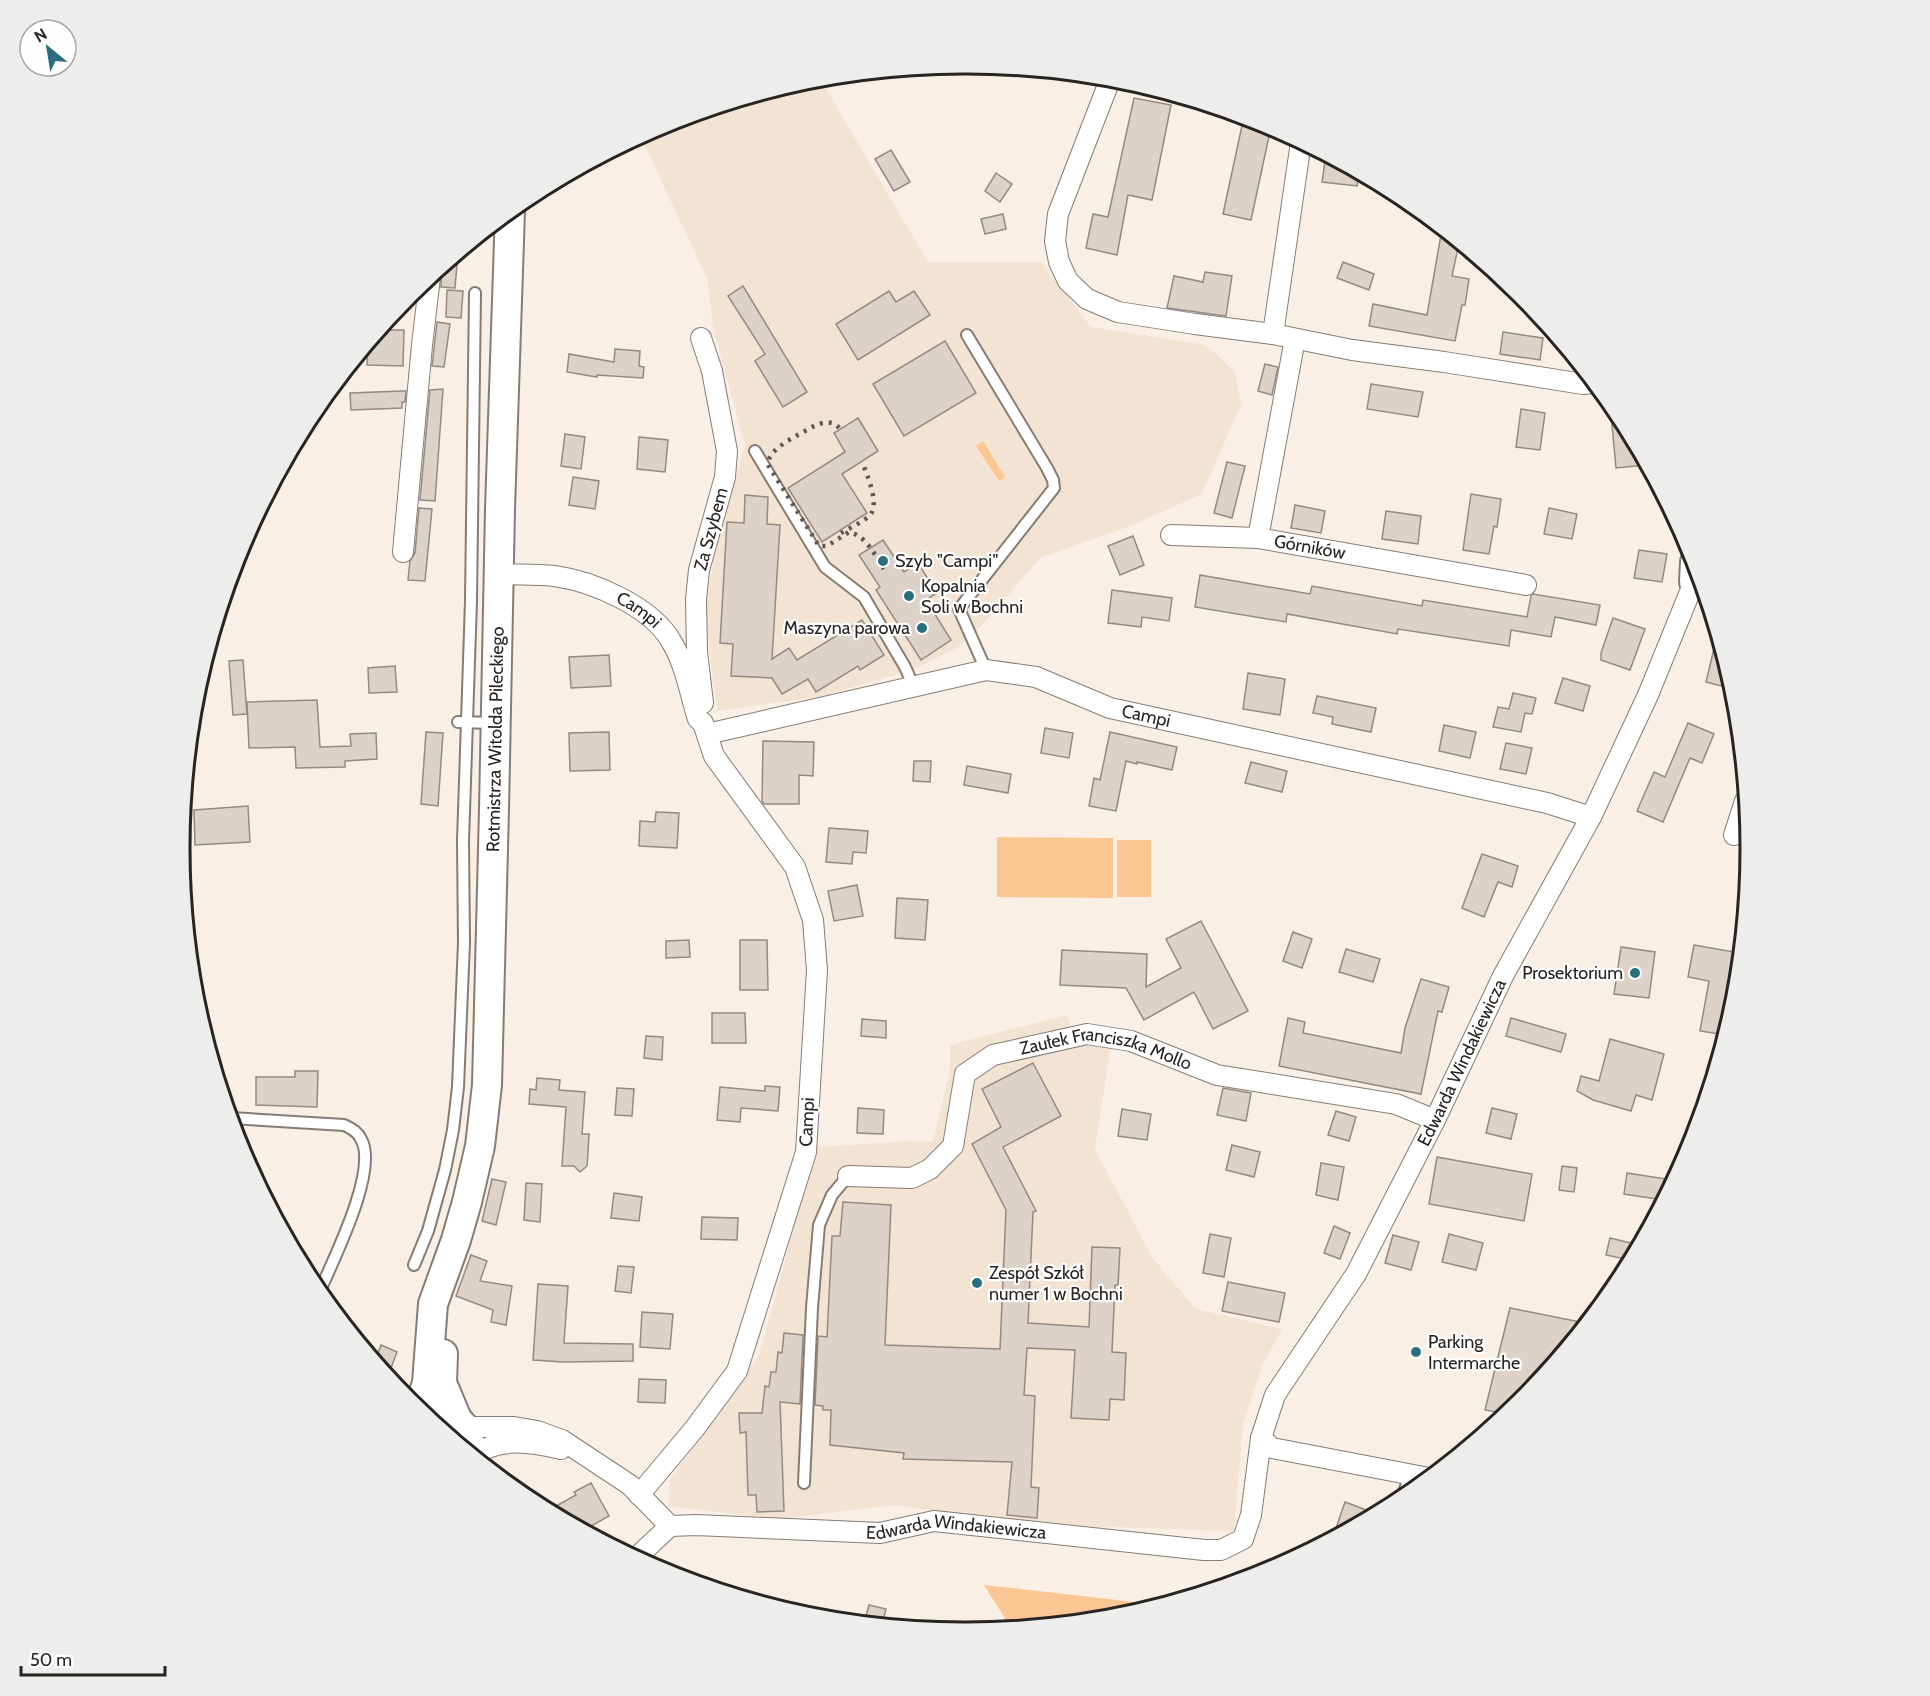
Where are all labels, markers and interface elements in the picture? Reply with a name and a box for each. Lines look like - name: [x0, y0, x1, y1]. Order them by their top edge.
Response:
- north arrow: [18, 18, 78, 78]
- text: N: [31, 24, 50, 46]
- street label: Za Szybem: [689, 485, 733, 573]
- street label: Górników: [1272, 530, 1347, 564]
- place label: Szyb "Campi": [895, 550, 999, 572]
- marker: Szyb "Campi": [876, 554, 890, 568]
- place label: Kopalnia Soli w Bochni: [921, 575, 1023, 618]
- street label: Campi: [613, 587, 666, 633]
- marker: Kopalnia Soli w Bochni: [902, 589, 916, 603]
- place label: Maszyna parowa: [784, 617, 910, 639]
- marker: Maszyna parowa: [915, 621, 929, 635]
- street label: Rotmistrza Witolda Pileckiego: [482, 626, 509, 852]
- street label: Campi: [1120, 700, 1173, 732]
- place label: Prosektorium: [1522, 962, 1623, 984]
- marker: Prosektorium: [1628, 966, 1642, 980]
- street label: Edwarda Windakiewicza: [1413, 975, 1511, 1150]
- street label: Zaułek Franciszka Mollo: [1018, 1023, 1195, 1075]
- street label: Campi: [795, 1097, 819, 1147]
- place label: Zespół Szkół numer 1 w Bochni: [989, 1262, 1123, 1305]
- marker: Zespół Szkół numer 1 w Bochni: [970, 1276, 984, 1290]
- place label: Parking Intermarche: [1428, 1331, 1520, 1374]
- marker: Parking Intermarche: [1409, 1345, 1423, 1359]
- street label: Edwarda Windakiewicza: [865, 1510, 1048, 1545]
- scale bar: [21, 1639, 165, 1677]
- text: 50 m: [30, 1649, 72, 1671]

